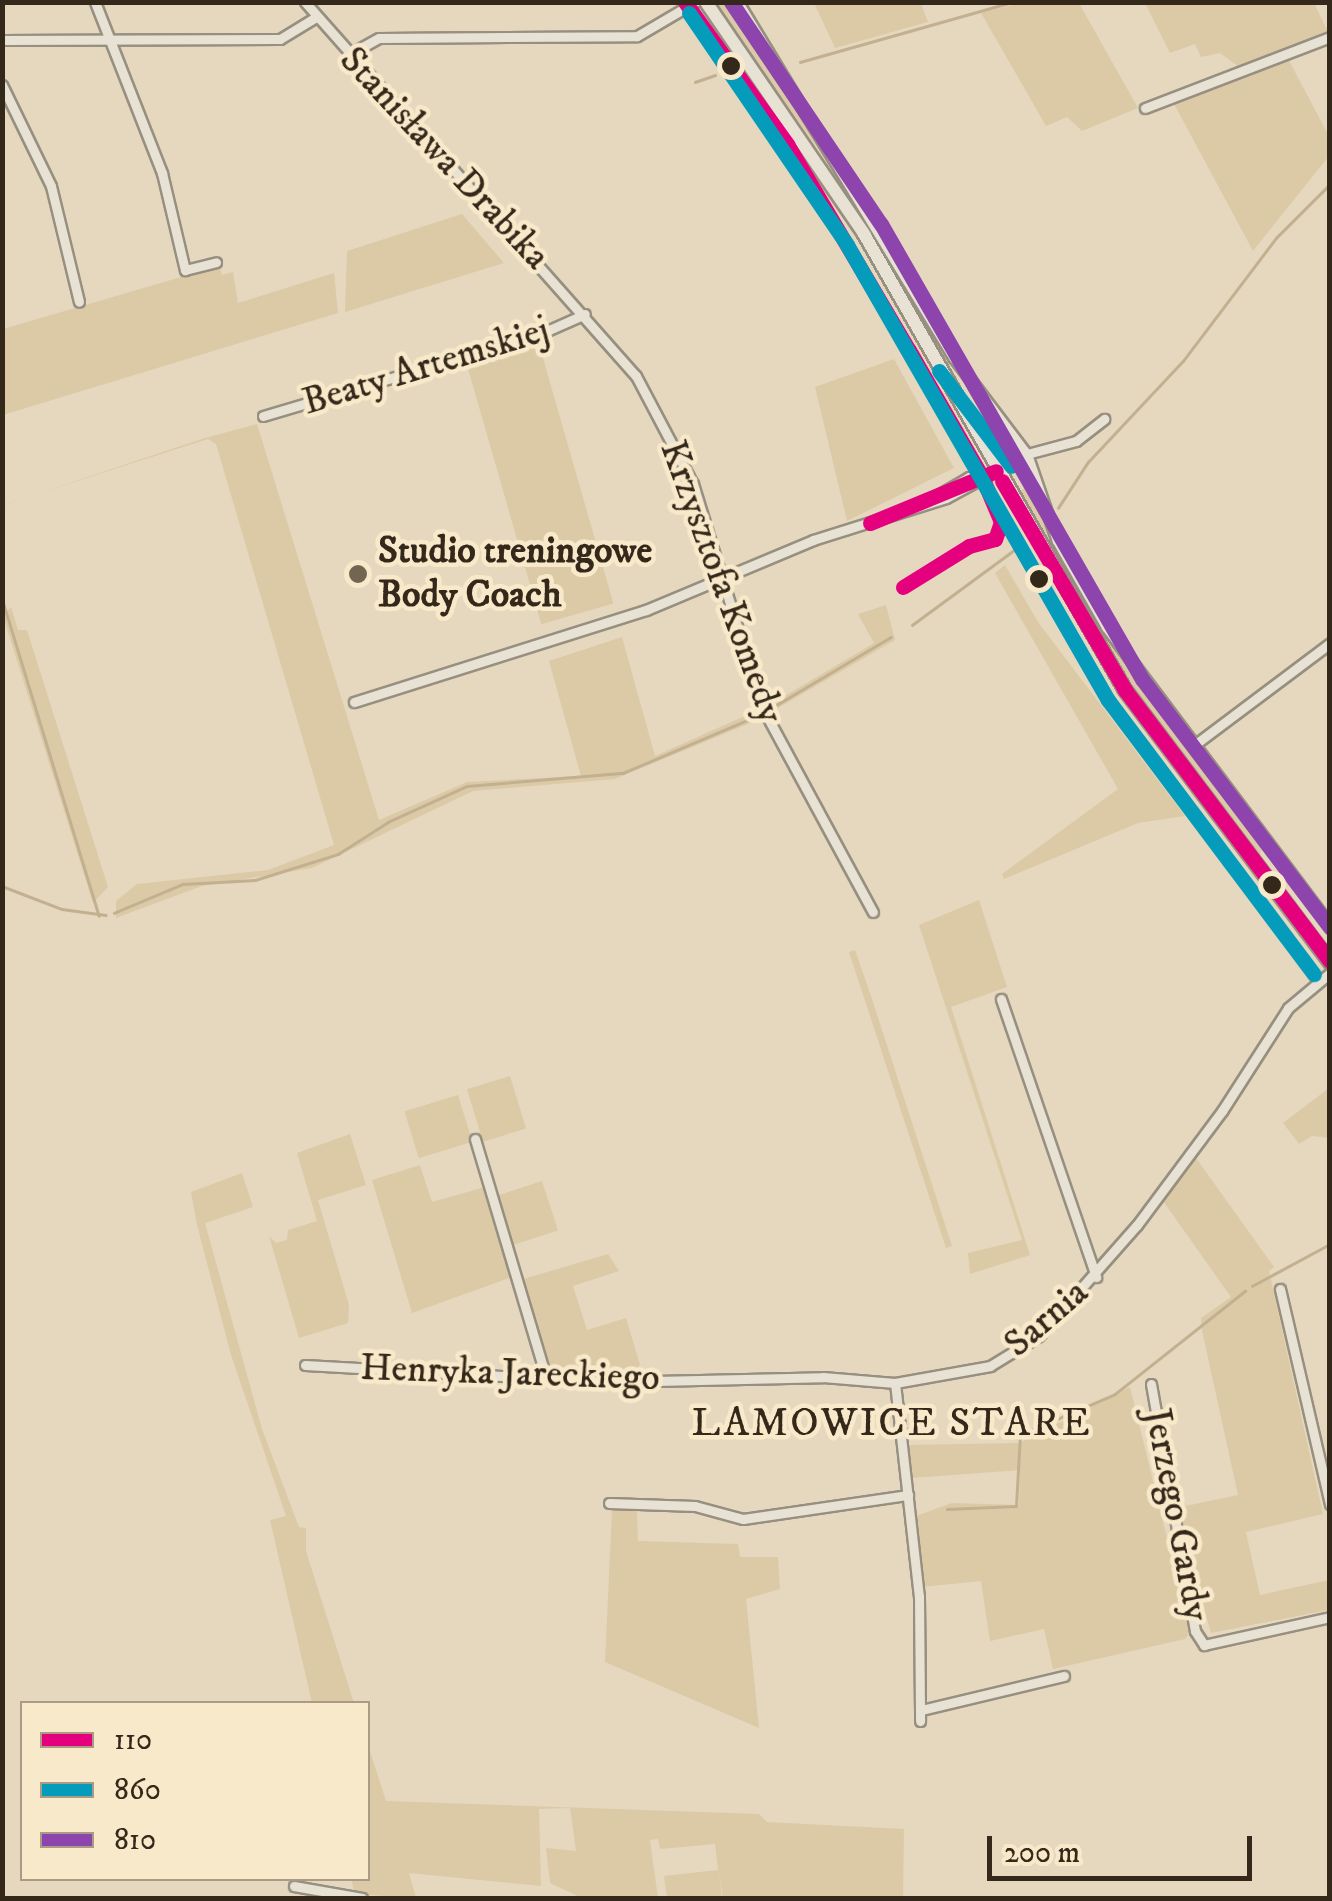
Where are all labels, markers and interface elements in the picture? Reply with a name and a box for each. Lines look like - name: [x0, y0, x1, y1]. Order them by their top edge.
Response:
- street label: Stanisława Drabika: [329, 38, 559, 280]
- unlabelled marker: [721, 56, 741, 76]
- street label: Beaty Artemskiej: [297, 308, 555, 426]
- street label: Krzysztofa Komedy: [649, 435, 793, 729]
- place label: Studio treningowe Body Coach: [378, 529, 652, 618]
- marker: Studio treningowe Body Coach: [347, 563, 369, 585]
- unlabelled marker: [1029, 569, 1049, 589]
- unlabelled marker: [1262, 875, 1282, 895]
- street label: Sarnia: [996, 1270, 1098, 1368]
- street label: Henryka Jareckiego: [359, 1346, 661, 1402]
- district label: LAMOWICE STARE: [692, 1400, 1092, 1448]
- street label: Jerzego Gardy: [1133, 1405, 1219, 1625]
- legend: [20, 1701, 370, 1881]
- text: 110: [114, 1722, 152, 1759]
- text: 860: [114, 1772, 161, 1809]
- scale bar: [992, 1816, 1257, 1878]
- text: 810: [114, 1822, 156, 1859]
- text: 200 m: [1004, 1835, 1080, 1872]

